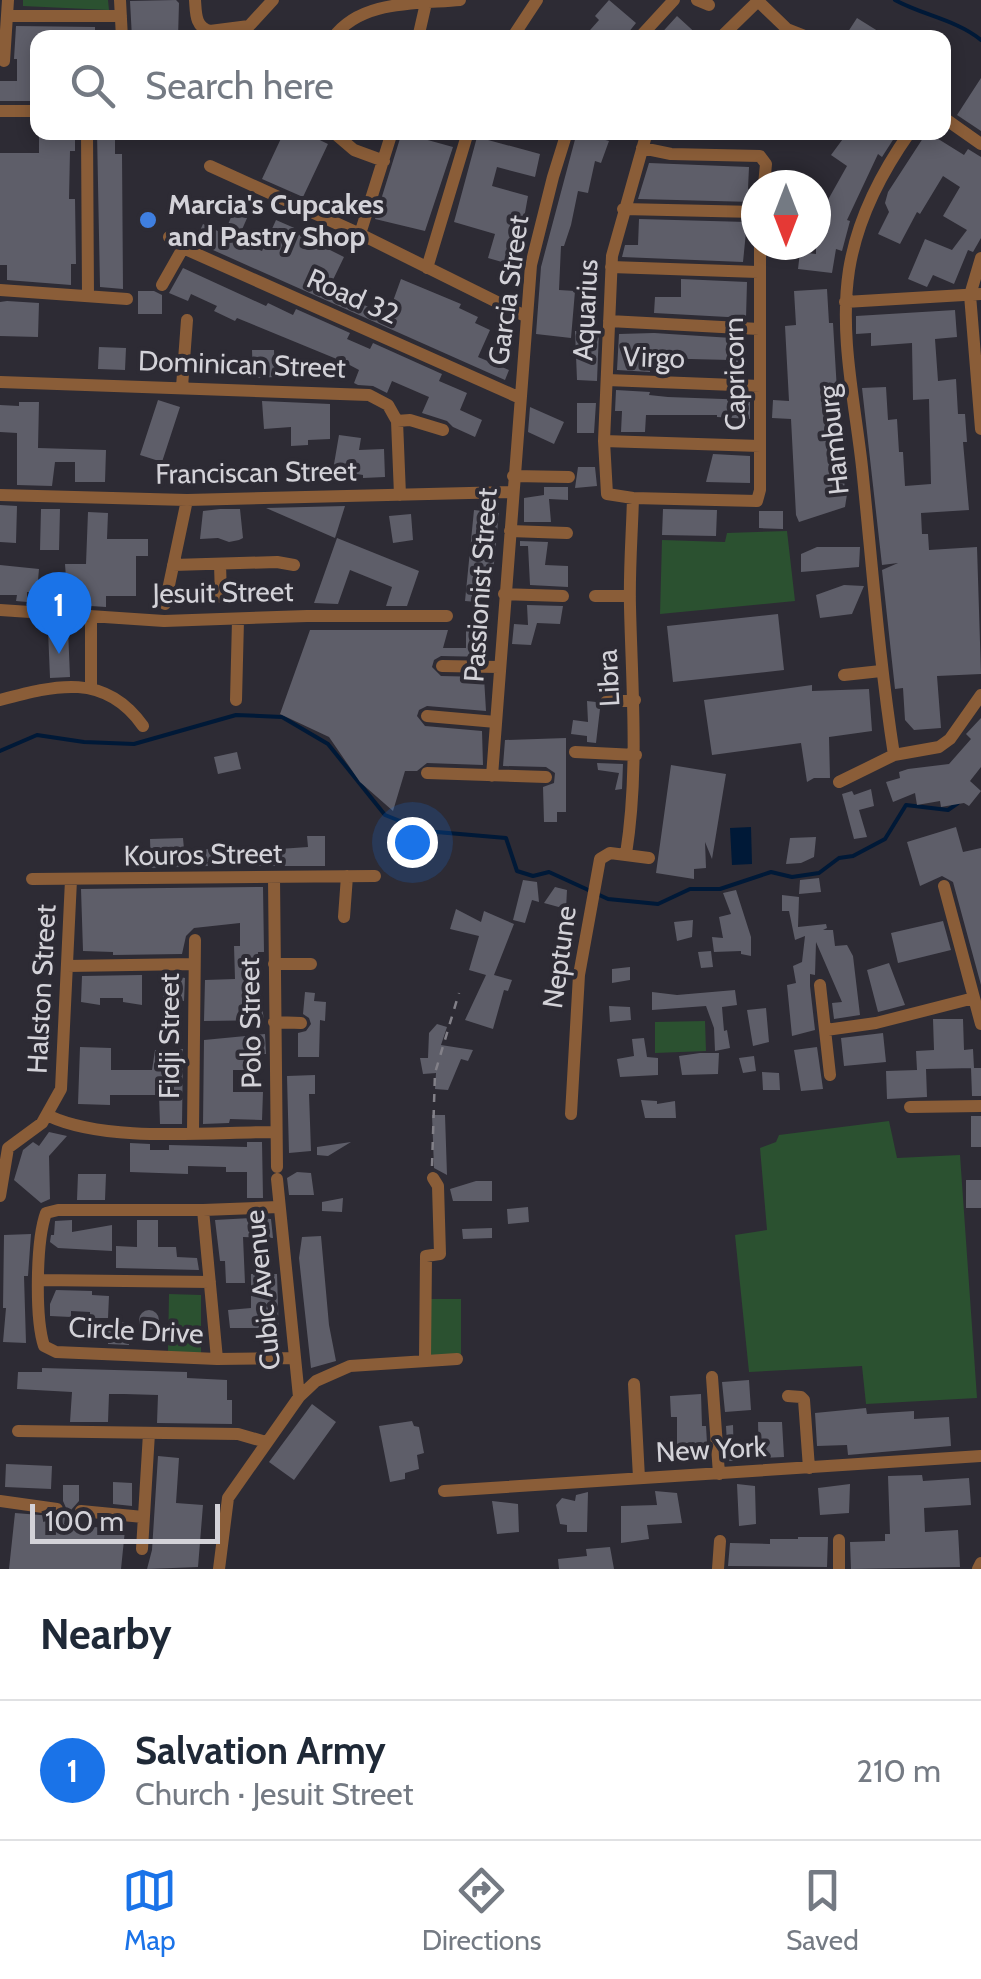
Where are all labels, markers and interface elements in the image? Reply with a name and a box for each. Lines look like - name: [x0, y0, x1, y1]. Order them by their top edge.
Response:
- search box: [30, 30, 951, 140]
- icon: search: [65, 58, 120, 113]
- text: Search here: [145, 62, 334, 109]
- north arrow: [741, 170, 831, 260]
- place label: Marcia's Cupcakes and Pastry Shop: [168, 187, 384, 253]
- marker: Marcia's Cupcakes and Pastry Shop: [137, 209, 159, 231]
- street label: Garcia Street: [481, 213, 535, 367]
- street label: Aquarius: [565, 258, 605, 362]
- street label: Road 32: [302, 261, 404, 331]
- street label: Capricorn: [716, 317, 752, 431]
- street label: Virgo: [622, 339, 686, 375]
- street label: Dominican Street: [138, 343, 346, 385]
- street label: Hamburg: [810, 382, 856, 497]
- street label: Franciscan Street: [155, 453, 357, 491]
- street label: Passionist Street: [456, 487, 504, 683]
- pin: 1: [27, 572, 92, 654]
- street label: Jesuit Street: [151, 574, 294, 610]
- street label: Libra: [589, 648, 626, 708]
- your location: [387, 817, 438, 868]
- street label: Kouros Street: [123, 836, 283, 872]
- street label: Halston Street: [20, 903, 62, 1075]
- street label: Neptune: [535, 904, 583, 1010]
- street label: Polo Street: [232, 957, 268, 1089]
- street label: Fidji Street: [152, 973, 186, 1099]
- street label: Cubic Avenue: [237, 1208, 287, 1372]
- street label: Circle Drive: [68, 1309, 204, 1351]
- street label: New York: [655, 1429, 768, 1469]
- scale bar: [30, 1499, 220, 1544]
- text: 100 m: [45, 1504, 124, 1538]
- text: Nearby: [40, 1608, 172, 1660]
- text: Salvation Army: [135, 1727, 386, 1774]
- text: 1: [67, 1751, 78, 1790]
- text: 210 m: [856, 1751, 941, 1790]
- text: Church · Jesuit Street: [135, 1774, 414, 1813]
- tab: Map: [122, 1863, 177, 1957]
- tab: Directions: [422, 1863, 541, 1957]
- tab: Saved: [786, 1863, 859, 1957]

